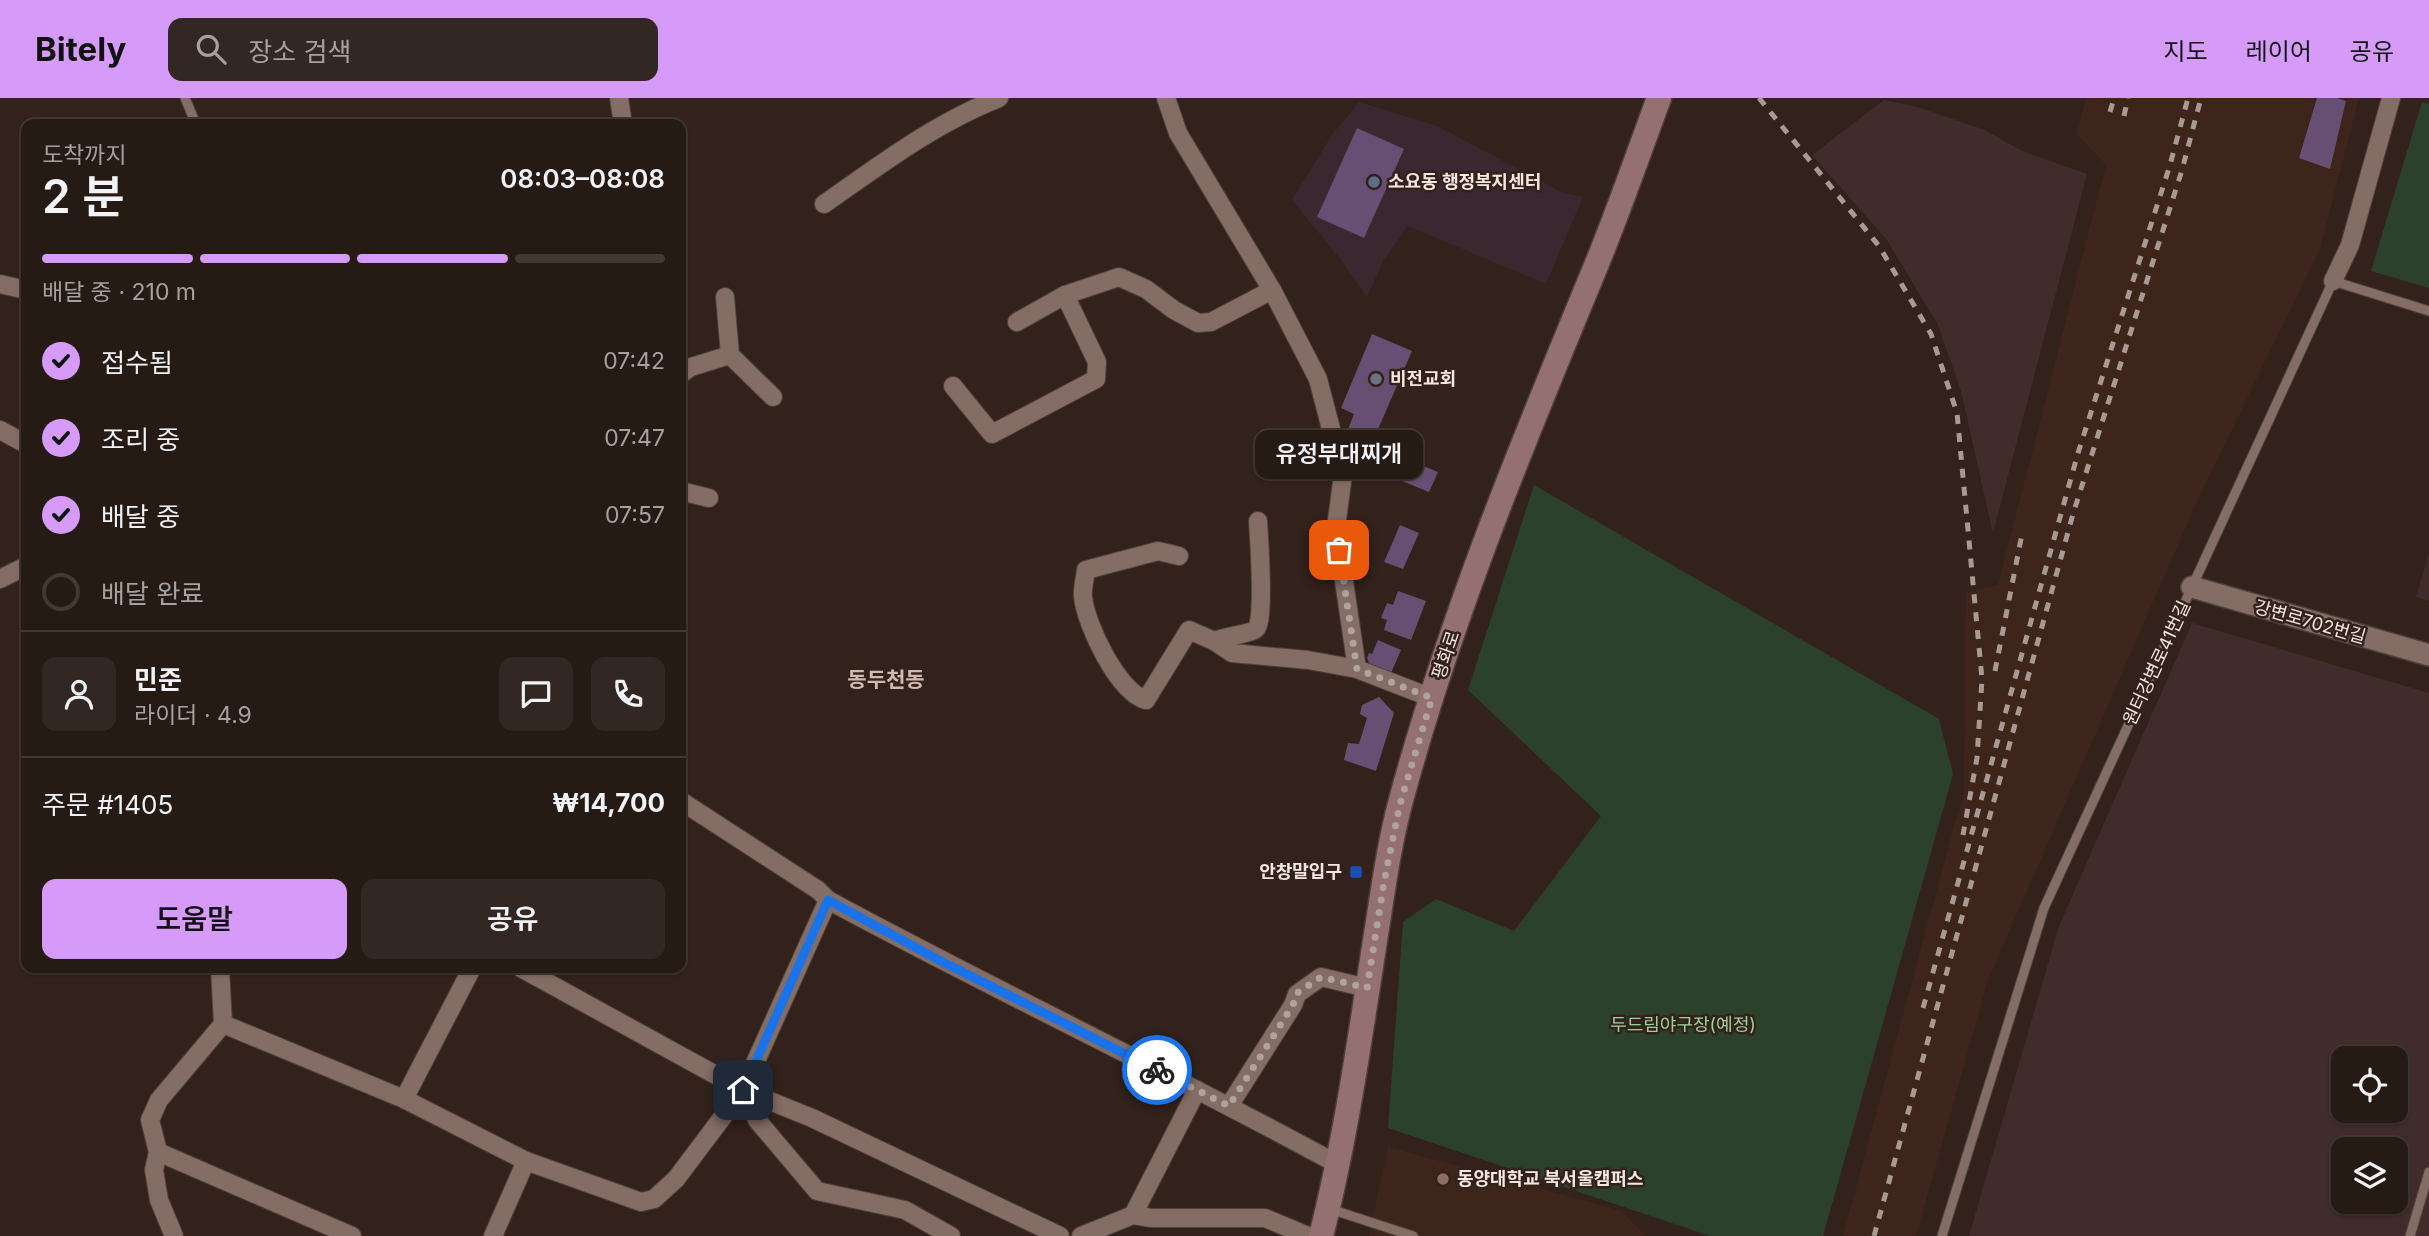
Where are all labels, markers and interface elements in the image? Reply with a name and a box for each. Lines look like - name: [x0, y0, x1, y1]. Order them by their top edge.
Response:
- search box: [168, 18, 658, 81]
- text: Bitely: [35, 29, 126, 69]
- icon: search: [192, 30, 230, 68]
- text: 장소 검색: [248, 36, 351, 67]
- text: 지도: [2163, 37, 2208, 66]
- text: 레이어: [2246, 37, 2312, 66]
- text: 공유: [2350, 37, 2394, 66]
- text: 도착까지: [42, 141, 127, 169]
- text: 08:03–08:08: [500, 163, 665, 194]
- text: 2 분: [42, 168, 125, 224]
- place label: 소요동 행정복지센터: [1388, 171, 1541, 192]
- marker: 소요동 행정복지센터: [1366, 174, 1382, 190]
- text: 배달 중 · 210 m: [42, 278, 196, 306]
- icon: check: [42, 342, 80, 380]
- text: 접수됨: [101, 347, 173, 378]
- text: 07:42: [603, 347, 665, 375]
- place label: 비전교회: [1390, 368, 1456, 389]
- marker: 비전교회: [1368, 371, 1384, 387]
- icon: check: [42, 419, 80, 457]
- text: 조리 중: [101, 424, 180, 455]
- text: 07:47: [604, 424, 665, 452]
- callout: 유정부대찌개: [1255, 431, 1423, 480]
- text: 유정부대찌개: [1276, 440, 1402, 468]
- icon: check: [42, 496, 80, 534]
- text: 배달 중: [101, 501, 180, 532]
- text: 07:57: [605, 501, 665, 529]
- pin: [1309, 520, 1369, 580]
- icon: bag: [1320, 531, 1358, 569]
- text: 배달 완료: [101, 578, 204, 609]
- street label: 강변로702번길: [2252, 596, 2368, 647]
- street label: 원터강변로41번길: [2119, 597, 2194, 728]
- street label: 평화로: [1428, 628, 1464, 682]
- button: person: [42, 657, 116, 731]
- button: chat: [499, 657, 573, 731]
- button: phone: [591, 657, 665, 731]
- text: 민준: [134, 664, 182, 695]
- district label: 동두천동: [847, 667, 925, 692]
- text: 라이더 · 4.9: [134, 701, 252, 729]
- text: ₩14,700: [552, 787, 665, 818]
- text: 주문 #1405: [42, 789, 173, 820]
- place label: 안창말입구: [1259, 861, 1342, 882]
- marker: 안창말입구: [1348, 864, 1364, 880]
- button: 도움말: [42, 879, 347, 959]
- button: 공유: [361, 879, 665, 959]
- park label: 두드림야구장(예정): [1610, 1014, 1756, 1035]
- courier: [1122, 1035, 1192, 1105]
- map controls: [2331, 1046, 2408, 1214]
- button: locate: [2331, 1046, 2408, 1123]
- icon: bike: [1138, 1051, 1176, 1089]
- pin: [713, 1060, 773, 1120]
- icon: home: [724, 1071, 762, 1109]
- button: layers: [2331, 1137, 2408, 1214]
- place label: 동양대학교 북서울캠퍼스: [1457, 1168, 1643, 1189]
- marker: 동양대학교 북서울캠퍼스: [1435, 1171, 1451, 1187]

